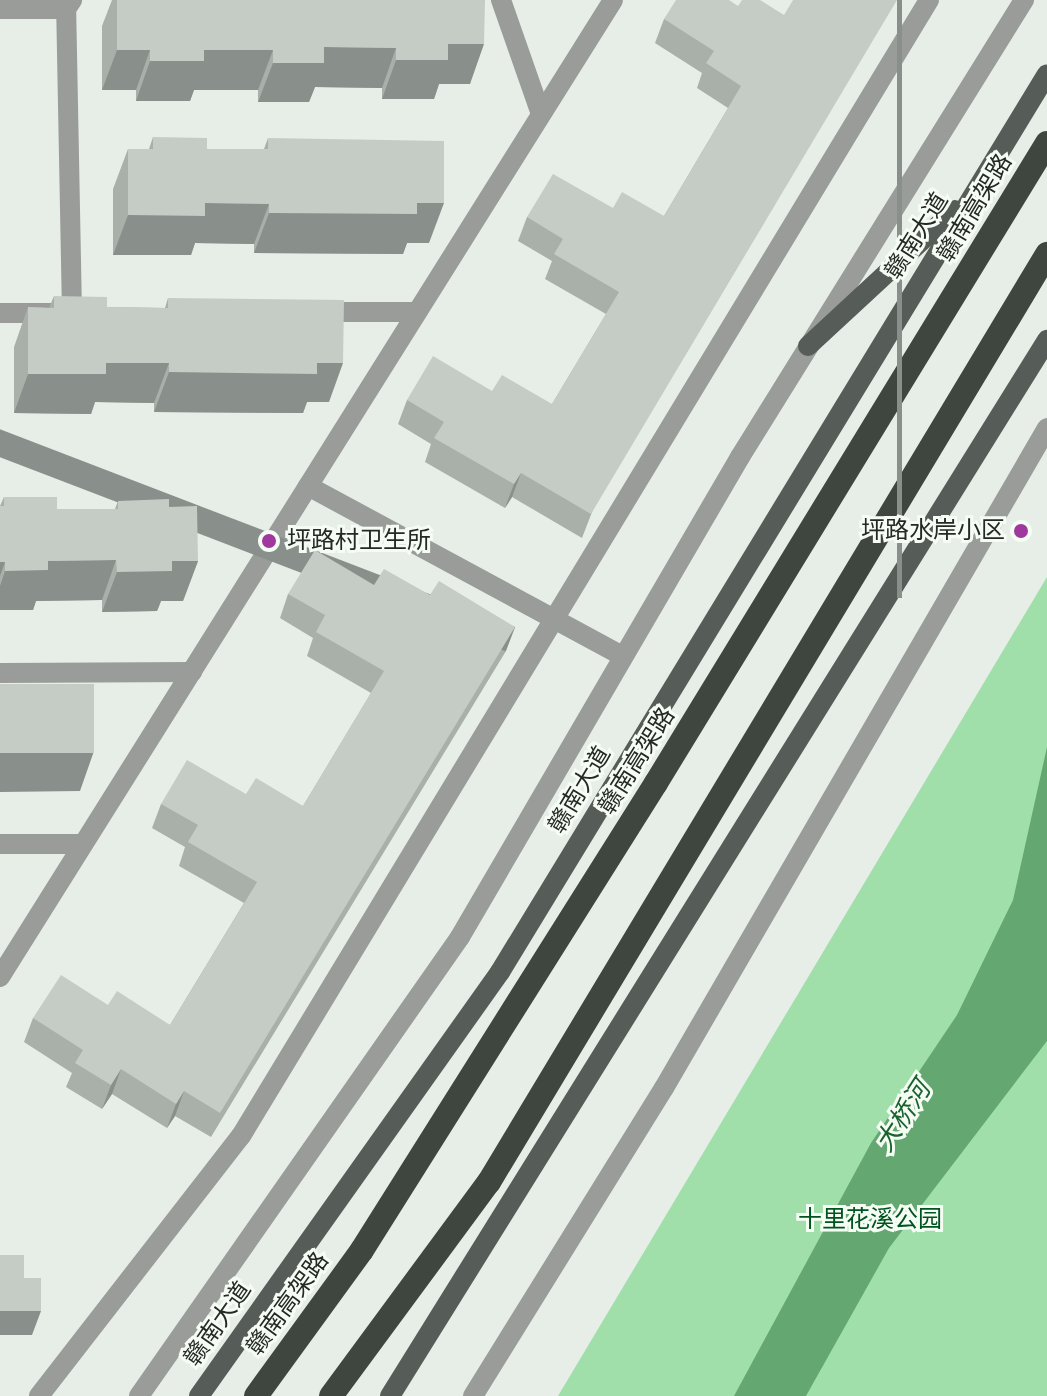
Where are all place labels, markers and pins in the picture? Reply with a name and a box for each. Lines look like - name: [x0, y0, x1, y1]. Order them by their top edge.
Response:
- place label: 坪路水岸小区: [861, 517, 1005, 545]
- marker: 坪路水岸小区: [1012, 522, 1030, 540]
- place label: 坪路村卫生所: [287, 527, 431, 555]
- marker: 坪路村卫生所: [258, 530, 280, 552]

